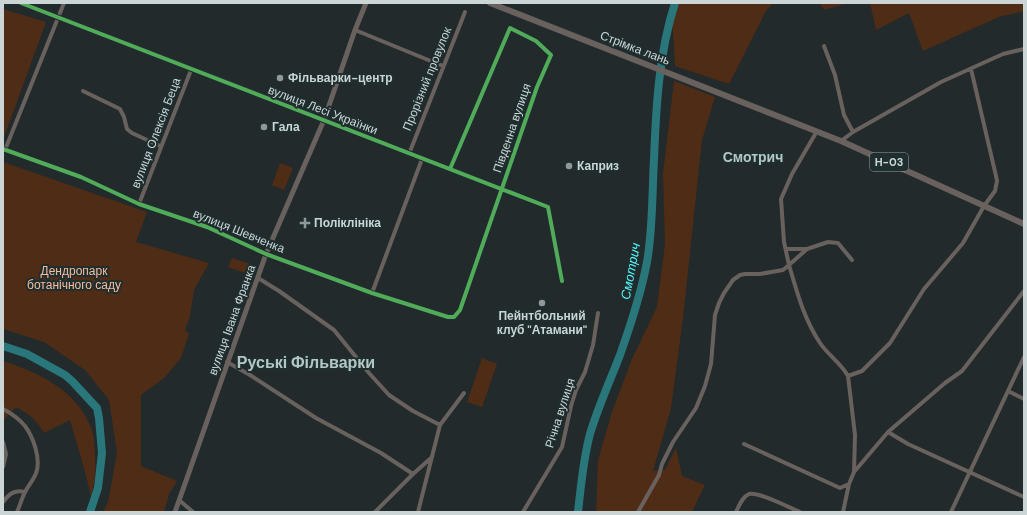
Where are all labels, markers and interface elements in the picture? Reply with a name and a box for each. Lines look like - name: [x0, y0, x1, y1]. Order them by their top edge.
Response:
- street label: Прорізний провулок: [399, 24, 455, 133]
- street label: Стрімка лань: [598, 27, 672, 69]
- place label: Фільварки-центр: [288, 70, 393, 86]
- marker: Фільварки-центр: [275, 73, 285, 83]
- street label: вулиця Олексія Беца: [128, 75, 185, 190]
- street label: Південна вулиця: [489, 81, 535, 175]
- street label: вулиця Лесі Українки: [266, 82, 380, 138]
- place label: Гала: [272, 119, 300, 135]
- marker: Гала: [259, 122, 269, 132]
- district label: Смотрич: [723, 148, 783, 166]
- road number: Н-03: [870, 153, 908, 171]
- place label: Каприз: [577, 158, 619, 174]
- marker: Каприз: [564, 161, 574, 171]
- street label: вулиця Шевченка: [191, 205, 287, 257]
- place label: Поліклініка: [314, 215, 381, 231]
- marker: Поліклініка: [299, 217, 311, 229]
- water label: Смотрич: [617, 241, 644, 301]
- street label: вулиця Івана Франка: [205, 262, 259, 377]
- park label: Дендропарк ботанічного саду: [27, 263, 121, 293]
- marker: Пейнтбольний клуб "Атамани": [537, 298, 547, 308]
- place label: Пейнтбольний клуб "Атамани": [497, 308, 587, 338]
- district label: Руські Фільварки: [237, 352, 375, 373]
- street label: Річна вулиця: [541, 376, 579, 450]

